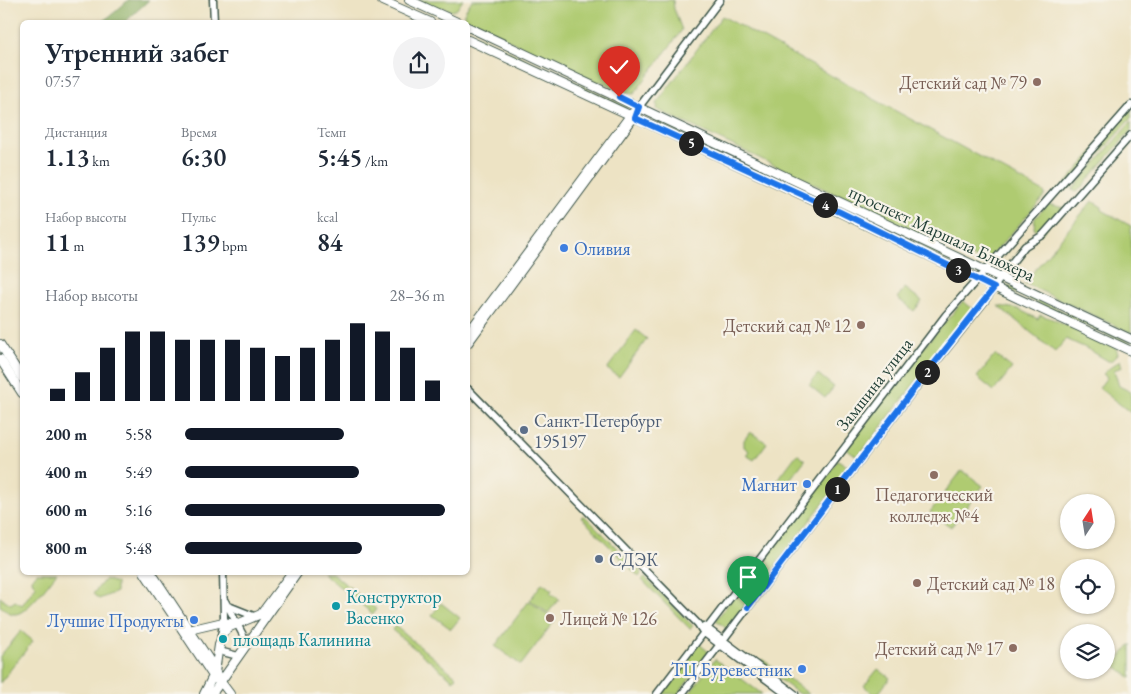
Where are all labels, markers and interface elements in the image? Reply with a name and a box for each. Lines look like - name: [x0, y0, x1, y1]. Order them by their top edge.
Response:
- text: Утренний забег: [45, 34, 229, 70]
- button: share: [393, 37, 445, 89]
- pin: [598, 46, 640, 97]
- icon: check: [605, 53, 633, 81]
- text: 07:57: [45, 71, 80, 92]
- place label: Детский сад № 79: [899, 71, 1027, 94]
- marker: Детский сад № 79: [1031, 76, 1043, 88]
- text: Дистанция: [45, 123, 107, 141]
- text: Время: [181, 123, 217, 141]
- text: Темп: [317, 123, 346, 141]
- pin: 5: [678, 130, 704, 156]
- text: 5: [688, 134, 695, 152]
- text: 1.13: [45, 141, 90, 173]
- text: 6:30: [181, 141, 226, 173]
- text: 5:45: [317, 141, 362, 173]
- text: km: [90, 152, 110, 170]
- text: /km: [362, 152, 388, 170]
- street label: проспект Маршала Блюхера: [845, 180, 1039, 287]
- pin: 4: [812, 192, 838, 218]
- text: 4: [822, 196, 829, 214]
- text: Набор высоты: [45, 208, 126, 226]
- text: Пульс: [181, 208, 216, 226]
- text: kcal: [317, 208, 338, 226]
- text: 11: [45, 226, 71, 258]
- text: 139: [181, 226, 219, 258]
- text: 84: [317, 226, 343, 258]
- text: m: [71, 237, 84, 255]
- text: bpm: [219, 237, 248, 255]
- place label: Оливия: [574, 237, 631, 260]
- marker: Оливия: [558, 242, 570, 254]
- pin: 3: [946, 258, 970, 282]
- text: 3: [955, 261, 962, 279]
- text: Набор высоты: [45, 285, 138, 306]
- text: 28–36 m: [390, 285, 445, 306]
- place label: Детский сад № 12: [723, 314, 851, 337]
- marker: Детский сад № 12: [855, 319, 867, 331]
- street label: Замшина улица: [831, 332, 918, 435]
- pin: 2: [914, 360, 940, 384]
- text: 2: [924, 363, 931, 381]
- place label: Санкт-Петербург 195197: [534, 409, 662, 453]
- text: 200 m: [45, 424, 87, 445]
- text: 5:58: [125, 424, 152, 445]
- marker: Санкт-Петербург 195197: [518, 424, 530, 436]
- text: 400 m: [45, 462, 87, 483]
- text: 5:49: [125, 462, 152, 483]
- marker: Педагогический колледж №4: [928, 469, 940, 481]
- place label: Магнит: [741, 473, 798, 496]
- pin: 1: [824, 476, 850, 502]
- marker: Магнит: [801, 478, 813, 490]
- text: 1: [834, 480, 841, 498]
- place label: Педагогический колледж №4: [875, 483, 994, 527]
- north arrow: [1060, 494, 1115, 549]
- map controls: [1060, 494, 1115, 679]
- text: 600 m: [45, 500, 87, 521]
- text: 5:16: [125, 500, 152, 521]
- text: 800 m: [45, 538, 87, 559]
- text: 5:48: [125, 538, 152, 559]
- place label: СДЭК: [609, 548, 658, 571]
- marker: СДЭК: [593, 553, 605, 565]
- pin: [727, 556, 769, 607]
- button: locate: [1060, 559, 1115, 614]
- icon: arrive: [734, 563, 762, 591]
- place label: Детский сад № 18: [927, 572, 1055, 595]
- marker: Детский сад № 18: [911, 577, 923, 589]
- place label: Конструктор Васенко: [346, 585, 442, 629]
- marker: Конструктор Васенко: [330, 600, 342, 612]
- place label: Лицей № 126: [560, 607, 657, 630]
- place label: Лучшие Продукты: [47, 609, 184, 632]
- marker: Лицей № 126: [544, 612, 556, 624]
- marker: Лучшие Продукты: [188, 614, 200, 626]
- button: layers: [1060, 624, 1115, 679]
- place label: площадь Калинина: [233, 628, 372, 651]
- marker: площадь Калинина: [217, 633, 229, 645]
- place label: Детский сад № 17: [875, 637, 1003, 660]
- marker: Детский сад № 17: [1007, 642, 1019, 654]
- place label: ТЦ Буревестник: [671, 658, 792, 681]
- marker: ТЦ Буревестник: [796, 663, 808, 675]

